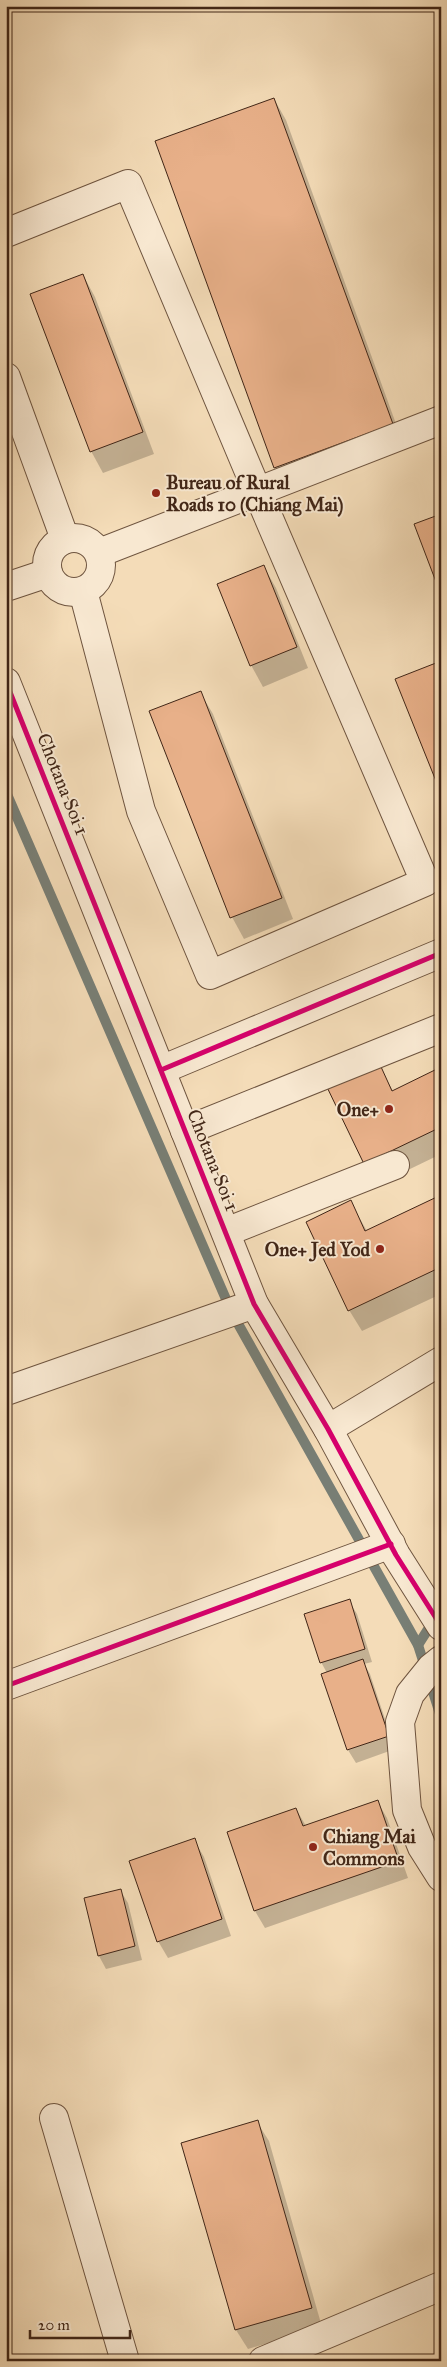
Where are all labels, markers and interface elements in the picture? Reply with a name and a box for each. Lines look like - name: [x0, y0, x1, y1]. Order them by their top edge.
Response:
- place label: Bureau of Rural Roads 10 (Chiang Mai): [166, 471, 344, 517]
- marker: Bureau of Rural Roads 10 (Chiang Mai): [150, 487, 162, 499]
- street label: Chotana Soi 1: [32, 730, 94, 838]
- place label: One+: [337, 1098, 380, 1121]
- marker: One+: [383, 1103, 395, 1115]
- street label: Chotana Soi 1: [182, 1106, 244, 1214]
- place label: One+ Jed Yod: [265, 1238, 370, 1262]
- marker: One+ Jed Yod: [374, 1243, 386, 1255]
- place label: Chiang Mai Commons: [323, 1825, 417, 1870]
- marker: Chiang Mai Commons: [307, 1841, 319, 1853]
- scale bar: [30, 2307, 130, 2339]
- text: 20 m: [38, 2316, 70, 2334]

